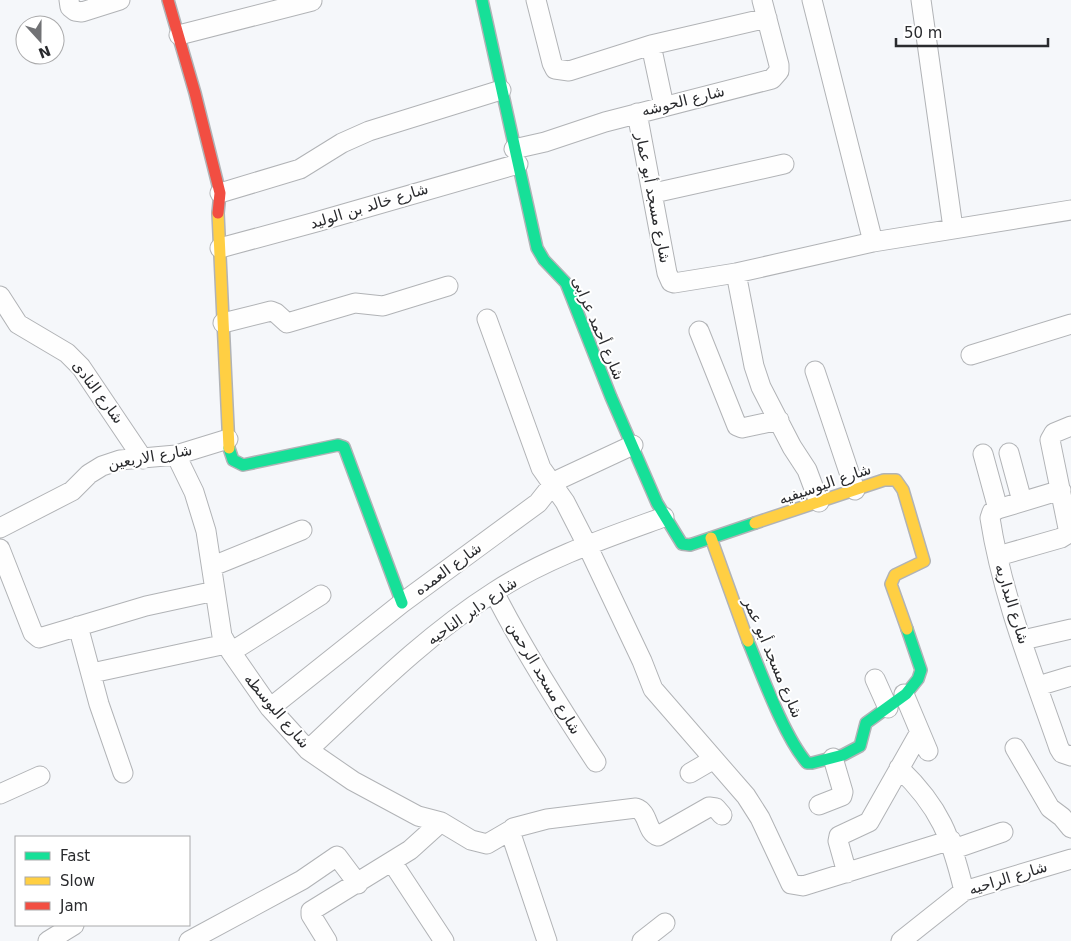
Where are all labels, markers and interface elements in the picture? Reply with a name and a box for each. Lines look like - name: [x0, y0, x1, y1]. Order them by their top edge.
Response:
- north arrow: [15, 15, 65, 65]
- scale bar: [896, 15, 1048, 47]
- text: 50 m: [904, 24, 942, 42]
- text: N: [36, 43, 53, 62]
- street label: شارع الحوشه: [640, 82, 726, 120]
- street label: شارع مسجد أبو عمار: [631, 130, 675, 265]
- street label: شارع خالد بن الوليد: [308, 179, 430, 233]
- street label: شارع أحمد عرابى: [568, 273, 629, 383]
- street label: شارع النادى: [68, 357, 128, 427]
- street label: شارع الاربعين: [106, 441, 194, 473]
- street label: شارع اليوسيفيه: [777, 460, 873, 508]
- street label: شارع العمده: [411, 539, 485, 599]
- street label: شارع البداريه: [991, 562, 1033, 646]
- street label: شارع داير الناحيه: [423, 573, 521, 649]
- street label: شارع مسجد أبو عمر: [739, 594, 807, 721]
- street label: شارع مسجد الرحمن: [503, 618, 585, 738]
- street label: شارع البوسطه: [241, 670, 313, 752]
- legend: [15, 836, 190, 926]
- text: Fast: [60, 847, 90, 865]
- street label: شارع الراحيه: [967, 858, 1049, 898]
- text: Slow: [60, 872, 95, 890]
- text: Jam: [59, 897, 88, 915]

